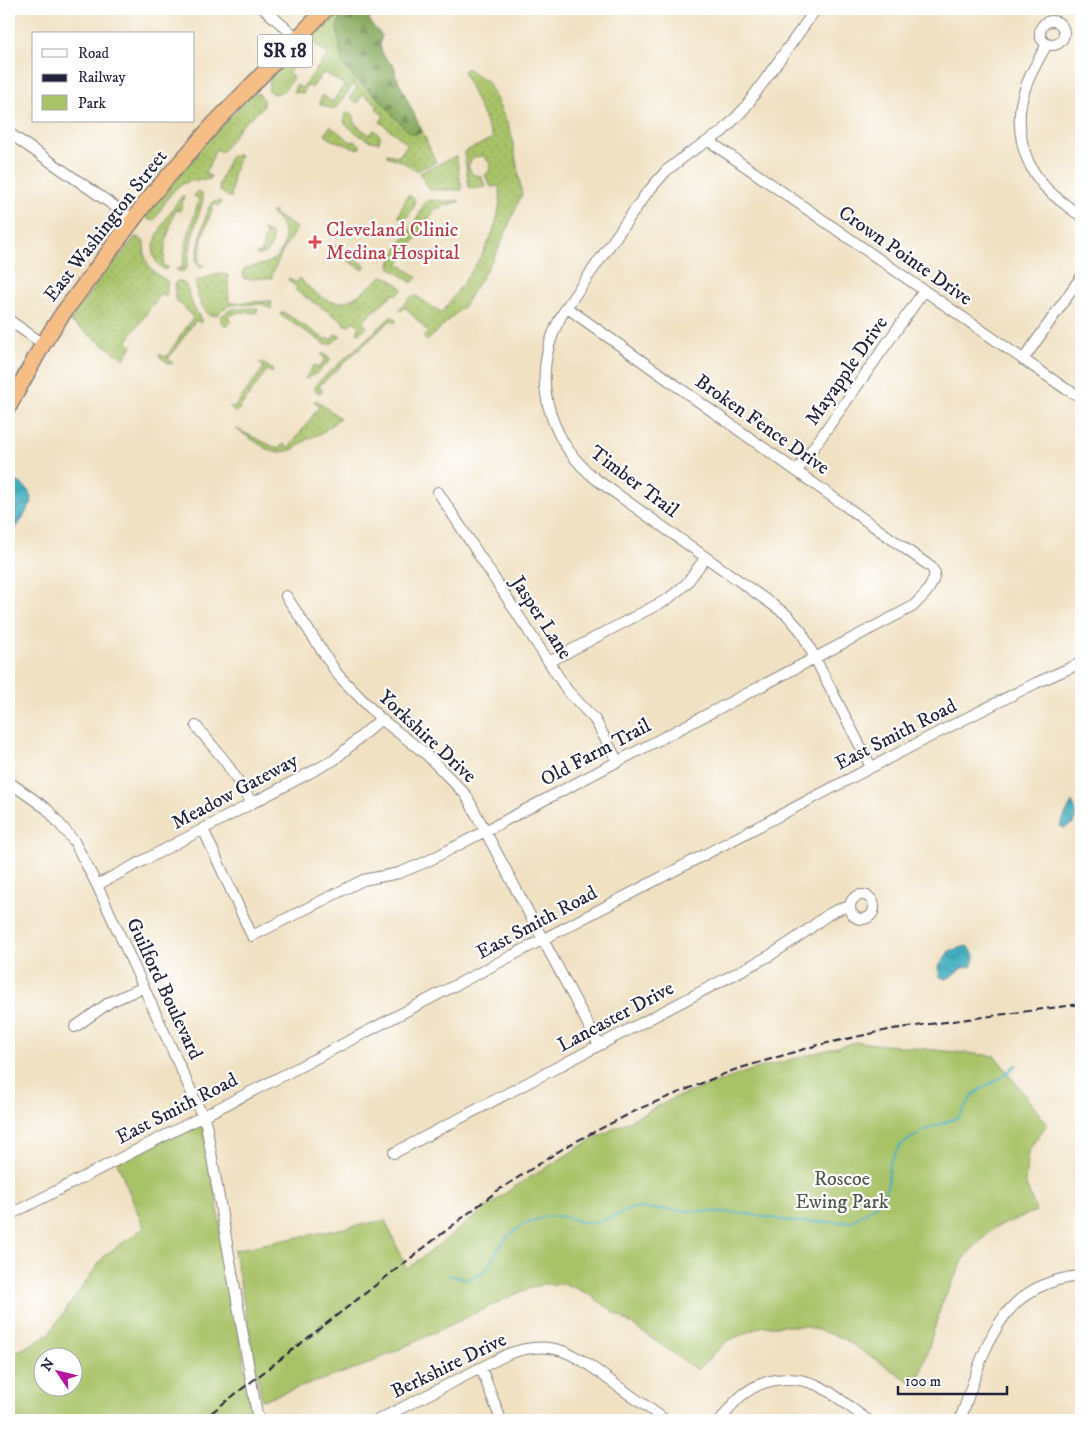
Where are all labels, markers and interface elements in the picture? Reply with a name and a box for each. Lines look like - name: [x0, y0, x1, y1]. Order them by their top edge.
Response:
- legend: [32, 32, 195, 122]
- road number: SR 18: [258, 34, 312, 68]
- text: Road: [78, 44, 110, 63]
- text: Railway: [78, 68, 126, 87]
- text: Park: [78, 94, 107, 113]
- street label: East Washington Street: [39, 145, 173, 307]
- street label: Crown Pointe Drive: [833, 200, 977, 312]
- place label: Cleveland Clinic Medina Hospital: [326, 218, 460, 266]
- marker: Cleveland Clinic Medina Hospital: [308, 235, 322, 249]
- street label: Mayapple Drive: [800, 312, 894, 430]
- street label: Broken Fence Drive: [690, 369, 834, 481]
- street label: Timber Trail: [585, 440, 683, 524]
- street label: Jasper Lane: [504, 570, 577, 664]
- street label: Yorkshire Drive: [373, 685, 481, 789]
- street label: East Smith Road: [831, 694, 961, 776]
- street label: Old Farm Trail: [537, 713, 655, 793]
- street label: Meadow Gateway: [168, 748, 303, 836]
- street label: East Smith Road: [472, 881, 602, 965]
- street label: Guilford Boulevard: [120, 914, 208, 1064]
- street label: Lancaster Drive: [554, 976, 678, 1058]
- street label: East Smith Road: [112, 1068, 242, 1150]
- park label: Roscoe Ewing Park: [795, 1167, 889, 1215]
- street label: Berkshire Drive: [387, 1327, 511, 1405]
- north arrow: [32, 1346, 82, 1396]
- text: N: [37, 1355, 59, 1375]
- scale bar: [898, 1364, 1006, 1396]
- text: 100 m: [905, 1372, 941, 1391]

